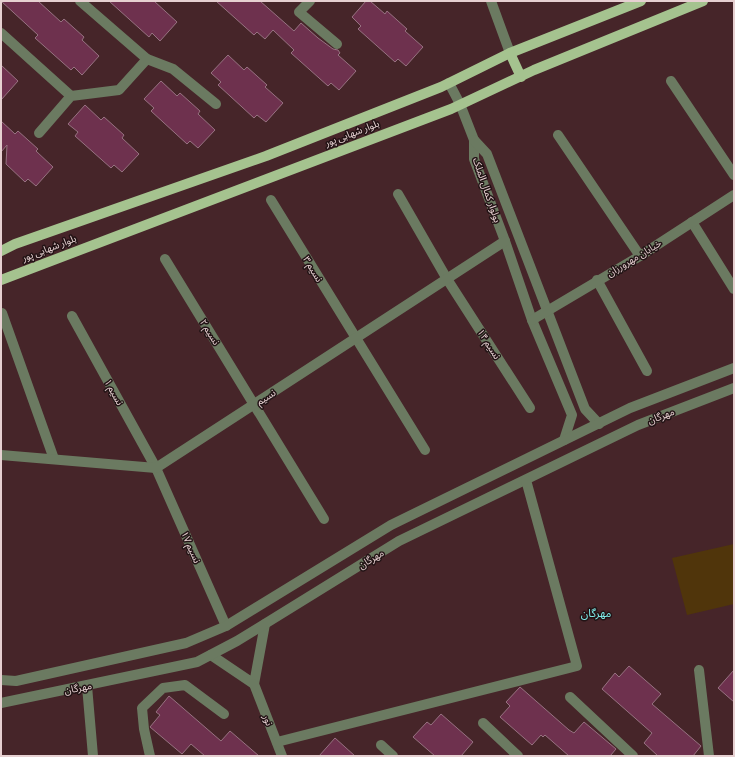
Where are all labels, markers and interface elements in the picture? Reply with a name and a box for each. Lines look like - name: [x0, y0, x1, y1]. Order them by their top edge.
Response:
- street label: بلوار شهابی پور: [322, 117, 381, 150]
- street label: بولوار کمال الملک: [470, 156, 503, 224]
- street label: بلوار شهابی پور: [19, 232, 78, 265]
- street label: خیابان مهرورزان: [605, 237, 664, 280]
- street label: نسیم ۳: [299, 254, 325, 285]
- street label: نسیم ۲: [196, 317, 222, 348]
- street label: نسیم ۱۴: [473, 327, 503, 363]
- street label: نسیم ۱: [101, 377, 126, 408]
- street label: نسیم: [254, 387, 279, 409]
- street label: مهرگان: [646, 406, 676, 427]
- street label: نسیم ۱۷: [177, 529, 203, 566]
- street label: مهرگان: [356, 547, 386, 572]
- district label: مهرگان: [581, 607, 611, 620]
- street label: مهرگان: [63, 680, 93, 697]
- street label: نور: [260, 712, 275, 728]

